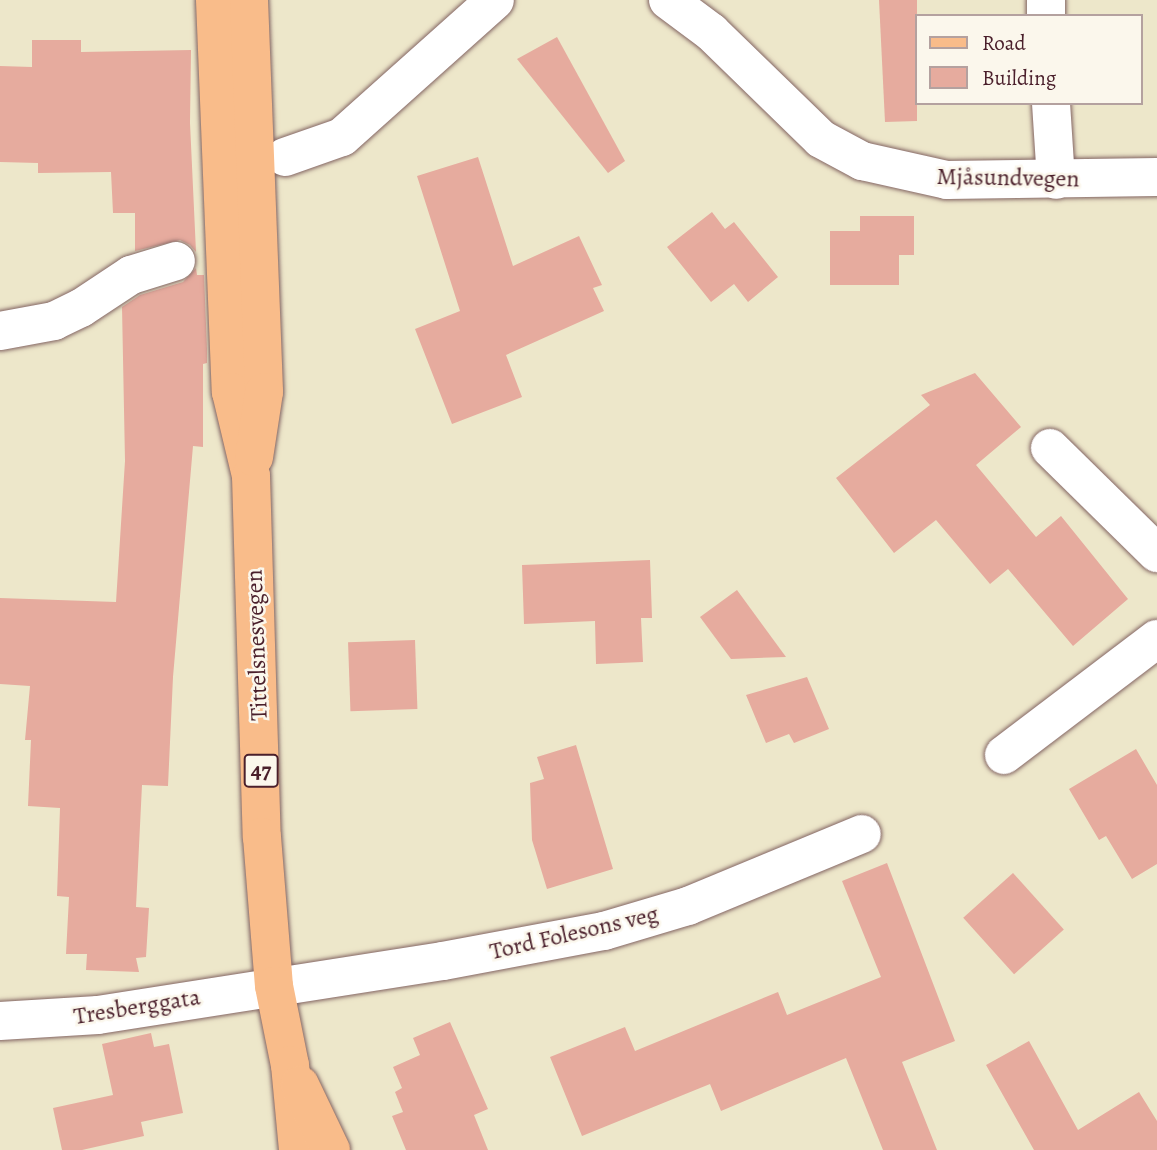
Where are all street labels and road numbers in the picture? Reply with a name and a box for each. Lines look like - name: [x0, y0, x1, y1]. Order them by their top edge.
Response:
- street label: Mjåsundvegen: [936, 162, 1080, 194]
- street label: Tittelsnesvegen: [240, 569, 274, 721]
- road number: 47: [244, 751, 278, 790]
- street label: Tord Folesons veg: [487, 900, 661, 966]
- street label: Tresberggata: [72, 983, 202, 1031]

